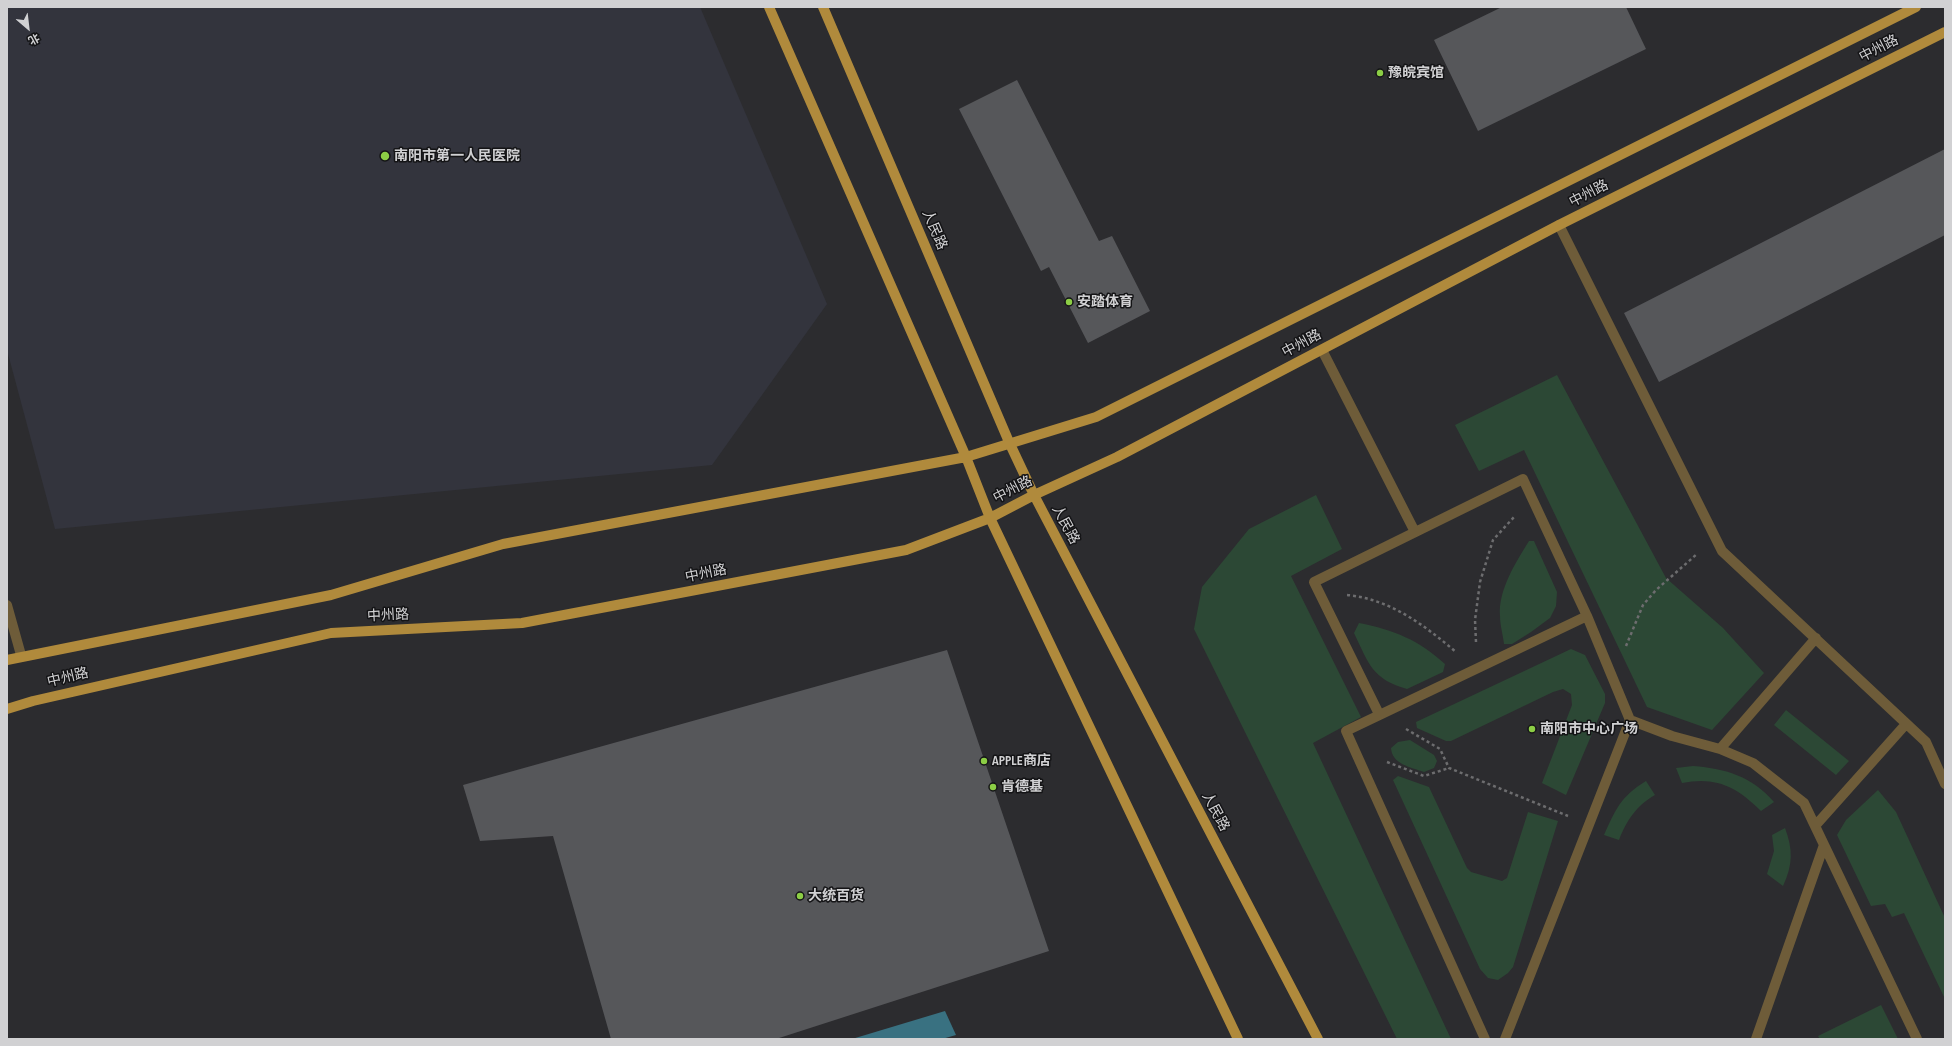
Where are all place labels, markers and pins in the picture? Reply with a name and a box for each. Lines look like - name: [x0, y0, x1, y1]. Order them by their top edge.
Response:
- place label: 豫皖宾馆: [1388, 65, 1444, 81]
- marker: 豫皖宾馆: [1375, 68, 1385, 78]
- place label: 南阳市第一人民医院: [394, 148, 520, 164]
- marker: 南阳市第一人民医院: [379, 150, 391, 162]
- place label: 安踏体育: [1077, 294, 1133, 310]
- marker: 安踏体育: [1064, 297, 1074, 307]
- place label: 南阳市中心广场: [1540, 721, 1638, 737]
- marker: 南阳市中心广场: [1527, 724, 1537, 734]
- place label: APPLE商店: [992, 753, 1051, 769]
- marker: APPLE商店: [979, 756, 989, 766]
- place label: 肯德基: [1001, 779, 1043, 795]
- marker: 肯德基: [988, 782, 998, 792]
- place label: 大统百货: [808, 888, 864, 904]
- marker: 大统百货: [795, 891, 805, 901]

